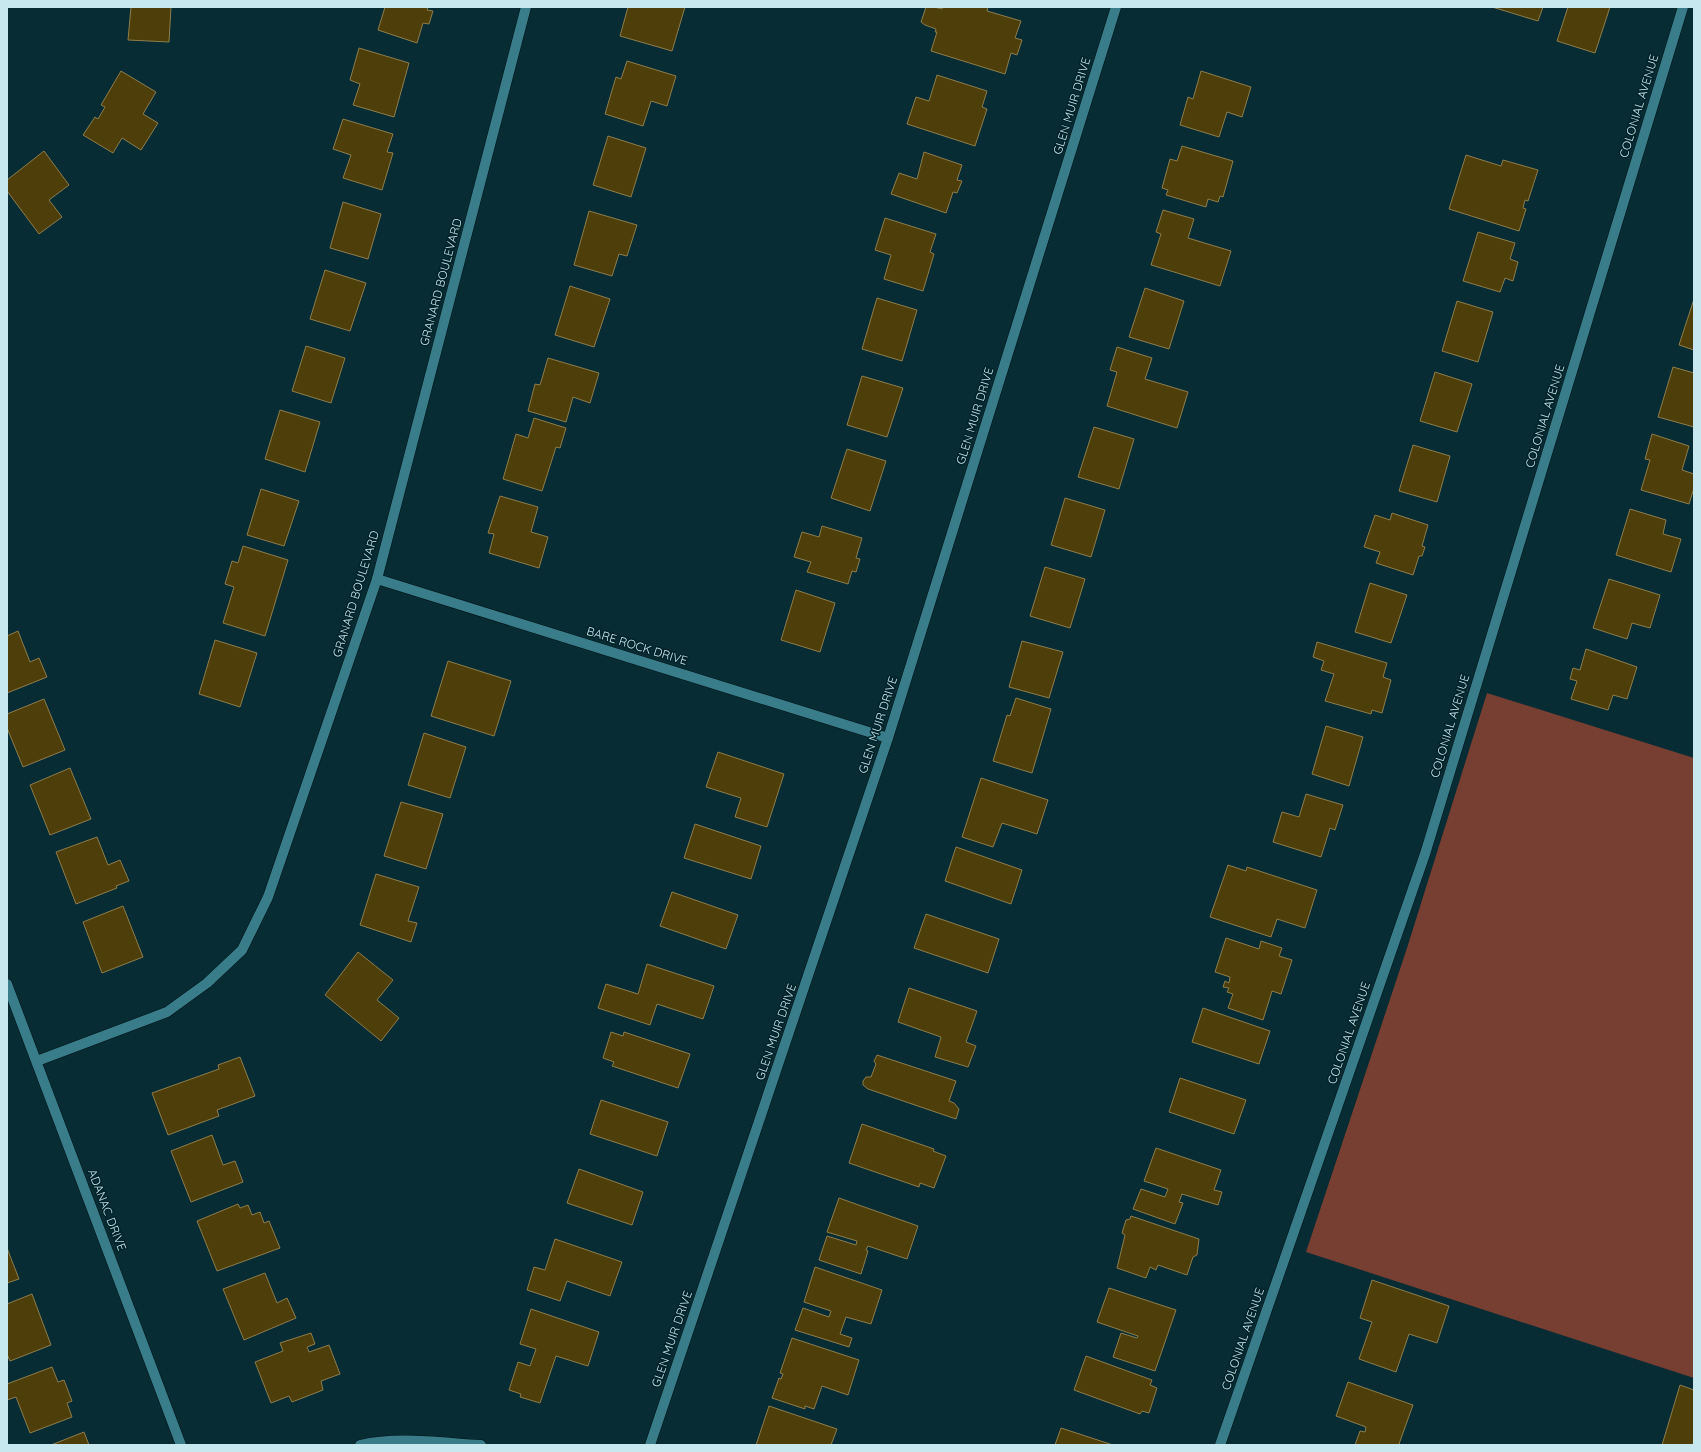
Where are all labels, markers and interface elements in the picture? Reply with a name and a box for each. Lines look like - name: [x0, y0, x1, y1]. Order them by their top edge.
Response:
- street label: COLONIAL AVENUE: [1616, 52, 1661, 159]
- street label: GLEN MUIR DRIVE: [1050, 55, 1093, 156]
- street label: GRANARD BOULEVARD: [416, 216, 465, 347]
- street label: COLONIAL AVENUE: [1522, 362, 1567, 469]
- street label: GLEN MUIR DRIVE: [953, 365, 996, 466]
- street label: GRANARD BOULEVARD: [329, 529, 382, 659]
- street label: BARE ROCK DRIVE: [585, 623, 689, 668]
- street label: COLONIAL AVENUE: [1427, 672, 1472, 779]
- street label: GLEN MUIR DRIVE: [855, 674, 900, 775]
- street label: COLONIAL AVENUE: [1324, 980, 1373, 1086]
- street label: GLEN MUIR DRIVE: [752, 982, 799, 1082]
- street label: ADANAC DRIVE: [85, 1167, 130, 1253]
- street label: COLONIAL AVENUE: [1218, 1286, 1267, 1392]
- street label: GLEN MUIR DRIVE: [648, 1289, 695, 1389]

